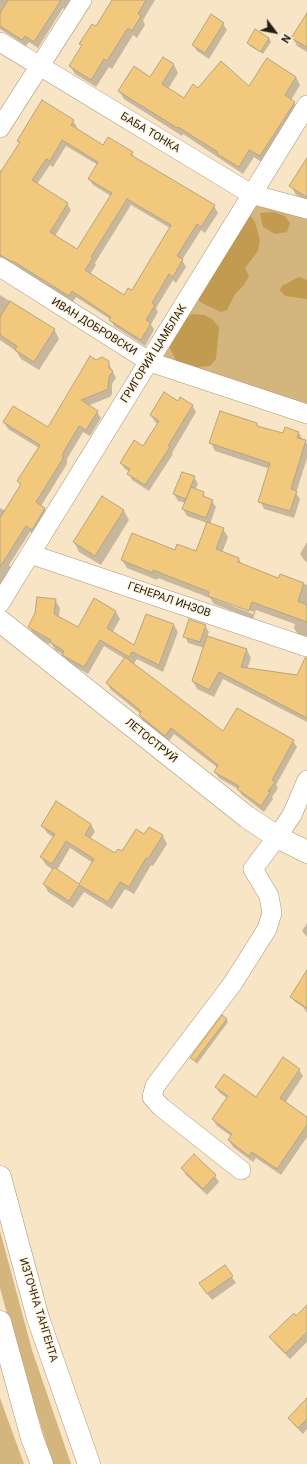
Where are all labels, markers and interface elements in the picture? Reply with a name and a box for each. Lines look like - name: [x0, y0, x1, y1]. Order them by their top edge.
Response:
- north arrow: [255, 12, 295, 52]
- text: N: [278, 32, 293, 45]
- street label: БАБА ТОНКА: [118, 110, 182, 156]
- street label: ИВАН ДОБРОВСКИ: [49, 295, 139, 359]
- street label: ГРИГОРИЙ ЦАМБЛАК: [118, 302, 190, 406]
- street label: ГЕНЕРАЛ ИНЗОВ: [126, 580, 212, 620]
- street label: ЛЕТОСТРУЙ: [122, 716, 180, 766]
- street label: ИЗТОЧНА ТАНГЕНТА: [16, 1256, 60, 1364]

